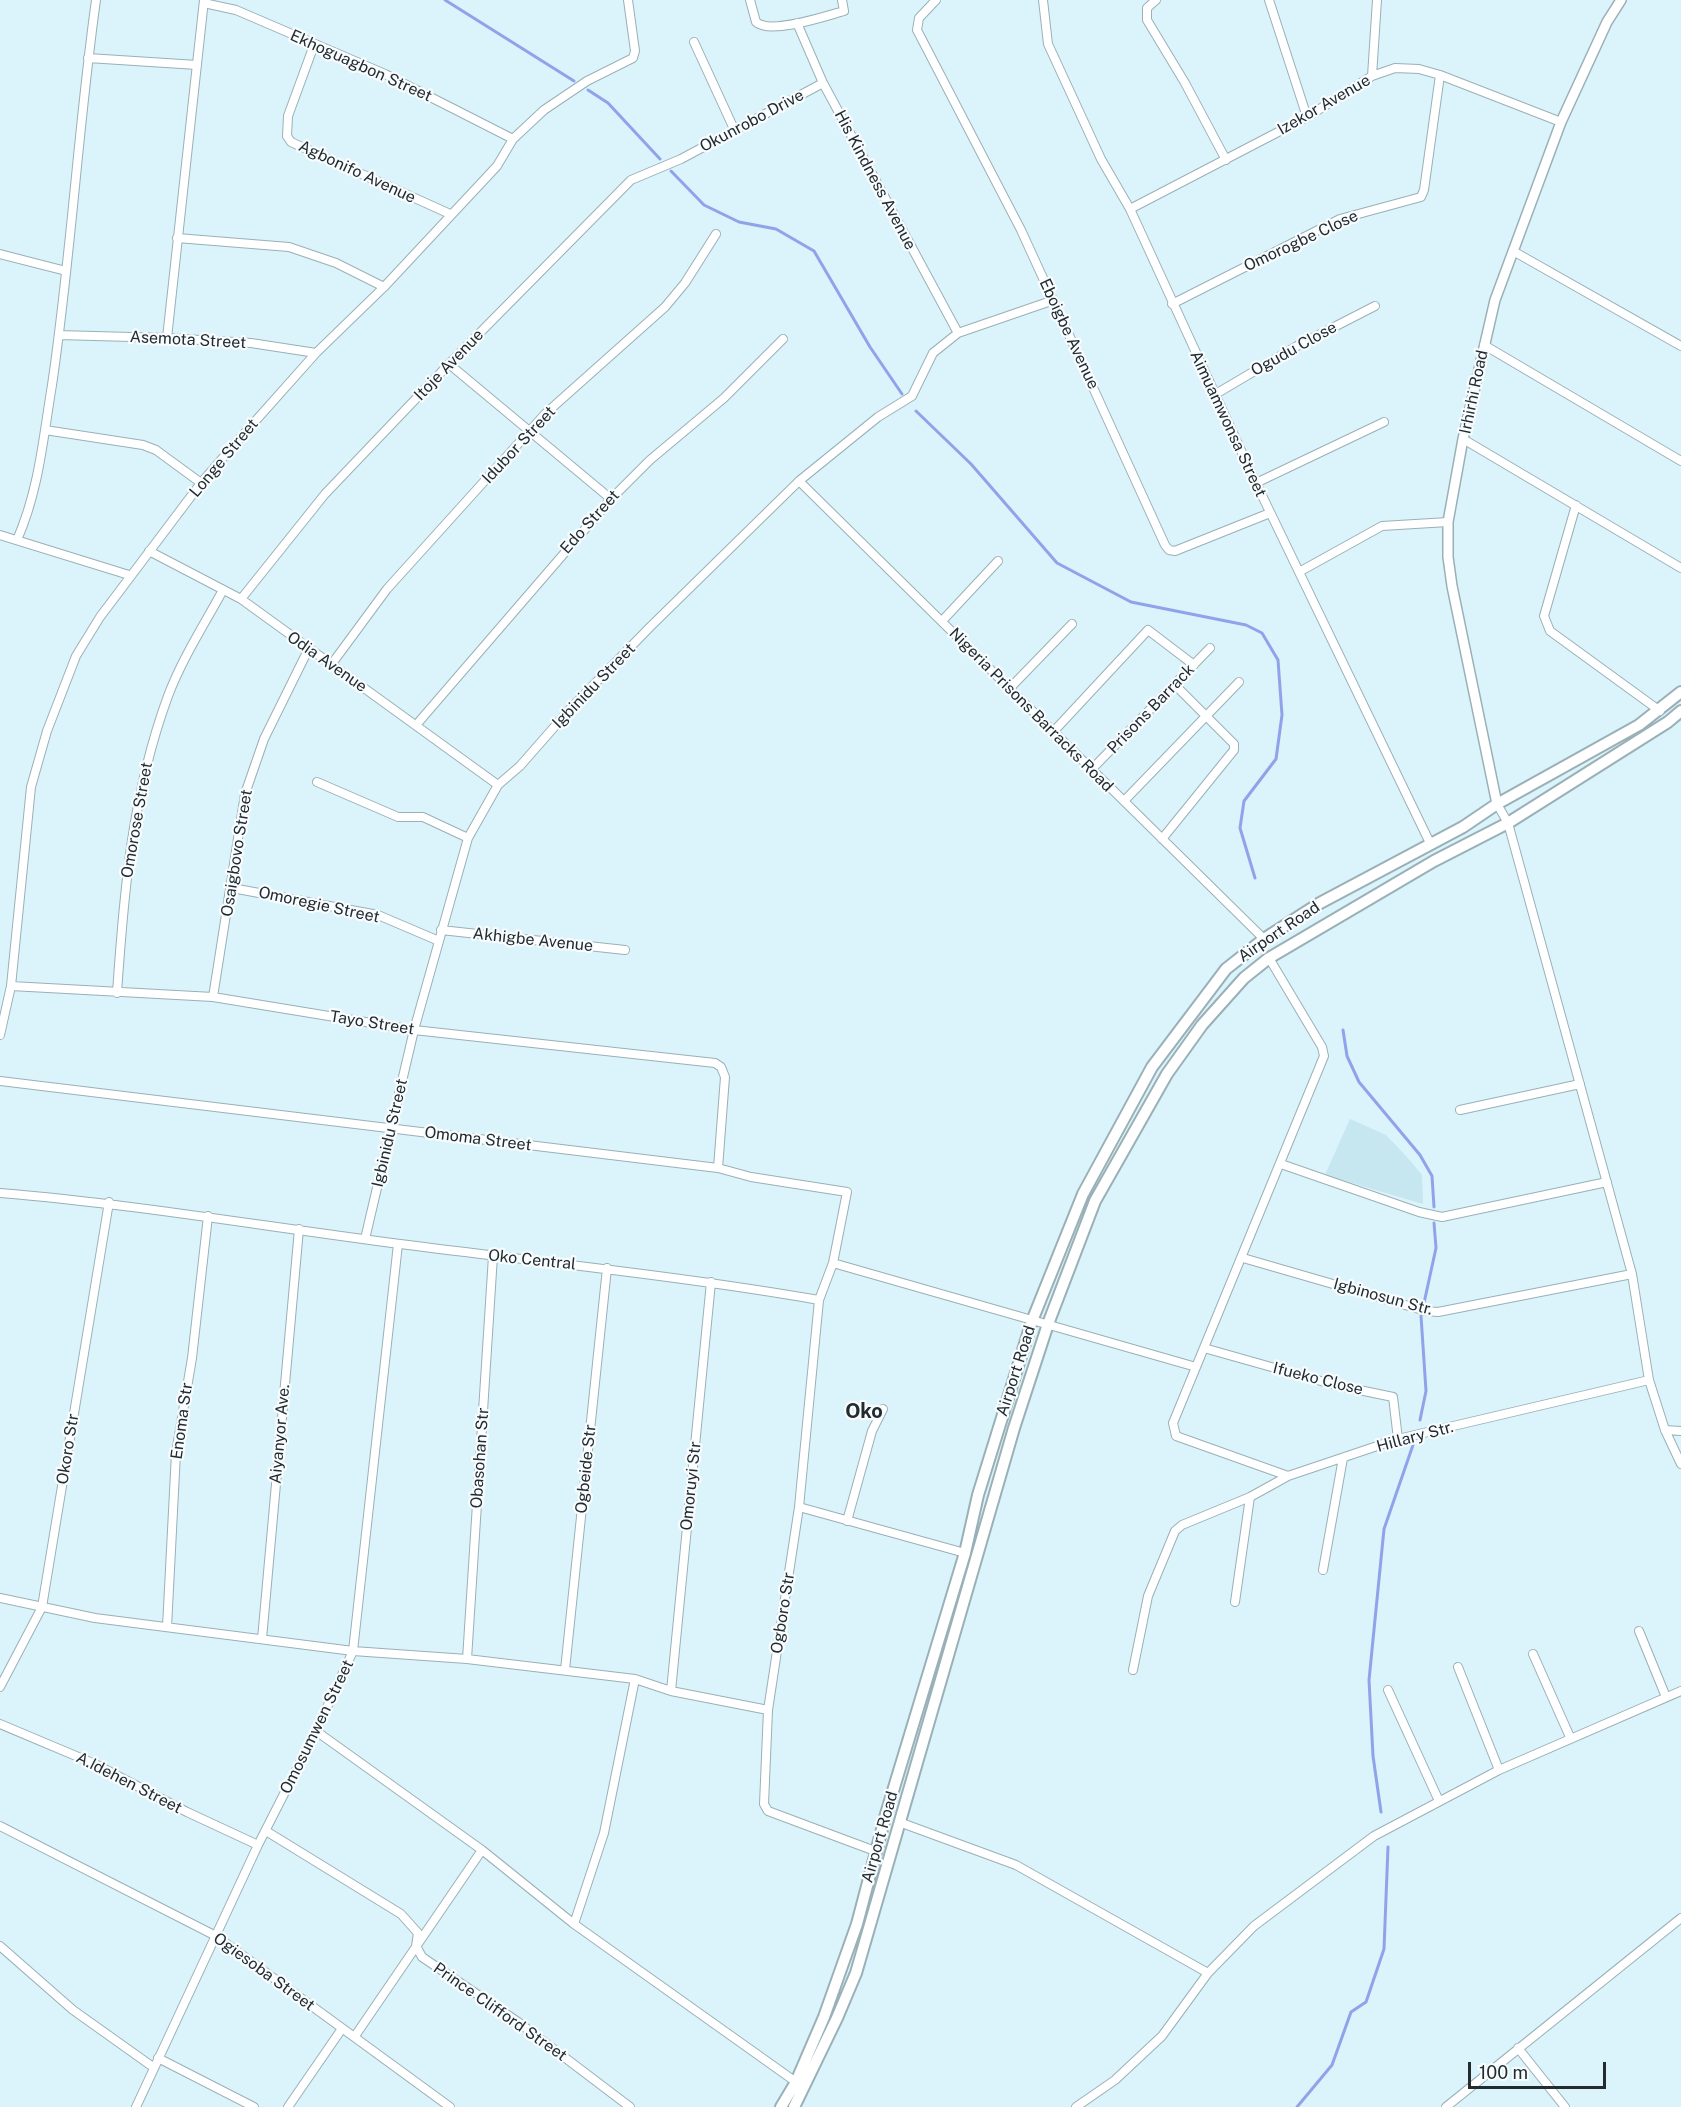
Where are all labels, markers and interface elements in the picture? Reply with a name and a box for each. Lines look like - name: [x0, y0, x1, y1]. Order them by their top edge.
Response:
- street label: Ekhoguagbon Street: [287, 26, 435, 106]
- street label: Izekor Avenue: [1274, 71, 1374, 139]
- street label: Okunrobo Drive: [697, 86, 807, 156]
- street label: His Kindness Avenue: [830, 107, 920, 253]
- street label: Agbonifo Avenue: [295, 136, 419, 208]
- street label: Omorogbe Close: [1241, 206, 1361, 276]
- street label: Eboigbe Avenue: [1035, 276, 1103, 392]
- street label: Ogudu Close: [1248, 318, 1340, 380]
- street label: Itoje Avenue: [410, 325, 488, 405]
- street label: Asemota Street: [129, 327, 247, 353]
- street label: Aimuamwonsa Street: [1186, 348, 1270, 500]
- street label: Irhirhi Road: [1456, 348, 1492, 436]
- street label: Idubor Street: [478, 402, 560, 488]
- street label: Longe Street: [186, 415, 262, 501]
- street label: Edo Street: [556, 486, 624, 558]
- street label: Nigeria Prisons Barracks Road: [945, 624, 1117, 796]
- street label: Odia Avenue: [283, 627, 371, 697]
- street label: Igbinidu Street: [549, 640, 639, 732]
- street label: Prisons Barrack: [1103, 660, 1199, 758]
- street label: Omorose Street: [117, 761, 157, 879]
- street label: Osaigbovo Street: [217, 788, 257, 918]
- street label: Omoregie Street: [257, 883, 381, 927]
- street label: Airport Road: [1235, 898, 1323, 966]
- street label: Akhigbe Avenue: [472, 924, 594, 956]
- street label: Tayo Street: [328, 1007, 416, 1039]
- street label: Igbinidu Street: [368, 1077, 412, 1189]
- street label: Omoma Street: [423, 1123, 533, 1155]
- street label: Oko Central: [487, 1246, 577, 1274]
- street label: Igbinosun Str.: [1331, 1275, 1435, 1319]
- street label: Airport Road: [992, 1323, 1040, 1419]
- street label: Ifueko Close: [1271, 1359, 1365, 1399]
- street label: Enoma Str: [167, 1381, 197, 1461]
- street label: Aiyanyor Ave.: [266, 1383, 294, 1485]
- district label: Oko: [845, 1400, 883, 1424]
- street label: Obasohan Str: [467, 1407, 493, 1509]
- street label: Okoro Str: [53, 1412, 83, 1486]
- street label: Hillary Str.: [1374, 1418, 1456, 1456]
- street label: Ogbeide Str: [572, 1423, 600, 1515]
- street label: Omoruyi Str: [677, 1441, 705, 1531]
- street label: Ogboro Str: [767, 1571, 799, 1655]
- street label: Omosumwen Street: [276, 1657, 358, 1797]
- street label: A.Idehen Street: [73, 1748, 185, 1818]
- street label: Airport Road: [858, 1789, 902, 1885]
- street label: Ogiesoba Street: [210, 1929, 318, 2015]
- street label: Prince Clifford Street: [430, 1959, 570, 2065]
- scale bar: [1471, 2050, 1609, 2088]
- text: 100 m: [1479, 2062, 1528, 2083]

